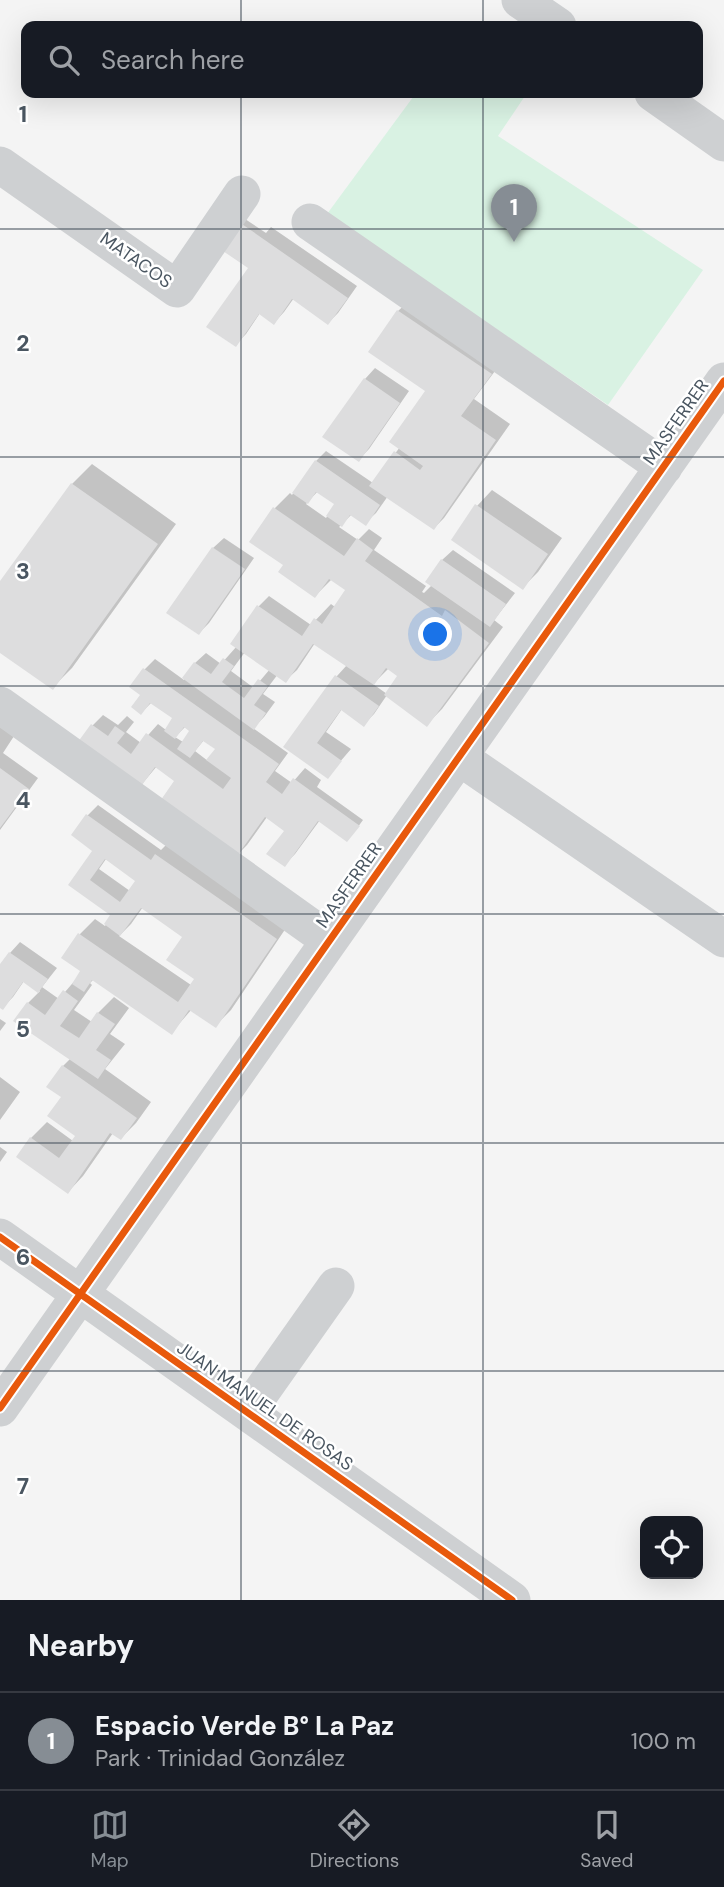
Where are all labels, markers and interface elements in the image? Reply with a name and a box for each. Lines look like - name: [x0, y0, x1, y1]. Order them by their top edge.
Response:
- search box: [21, 21, 703, 98]
- icon: search: [45, 41, 83, 79]
- text: Search here: [101, 43, 244, 77]
- text: 1: [19, 99, 27, 129]
- pin: 1: [491, 184, 537, 242]
- street label: MATACOS: [95, 226, 177, 294]
- text: 2: [16, 328, 30, 358]
- street label: MASFERRER: [638, 374, 714, 470]
- text: 3: [16, 556, 30, 586]
- your location: [418, 617, 452, 651]
- text: 4: [16, 785, 31, 815]
- street label: MASFERRER: [311, 837, 387, 933]
- text: 5: [16, 1014, 30, 1044]
- text: 6: [16, 1242, 30, 1272]
- street label: JUAN MANUEL DE ROSAS: [172, 1336, 358, 1476]
- text: 7: [17, 1471, 29, 1501]
- map controls: [640, 1516, 703, 1579]
- button: locate: [640, 1516, 703, 1579]
- text: Nearby: [28, 1626, 134, 1665]
- text: Espacio Verde B° La Paz: [95, 1709, 394, 1743]
- text: 1: [47, 1726, 55, 1756]
- text: 100 m: [631, 1726, 696, 1756]
- text: Park · Trinidad González: [95, 1743, 345, 1773]
- tab: Map: [91, 1806, 129, 1873]
- tab: Directions: [310, 1806, 399, 1873]
- tab: Saved: [580, 1806, 633, 1873]

